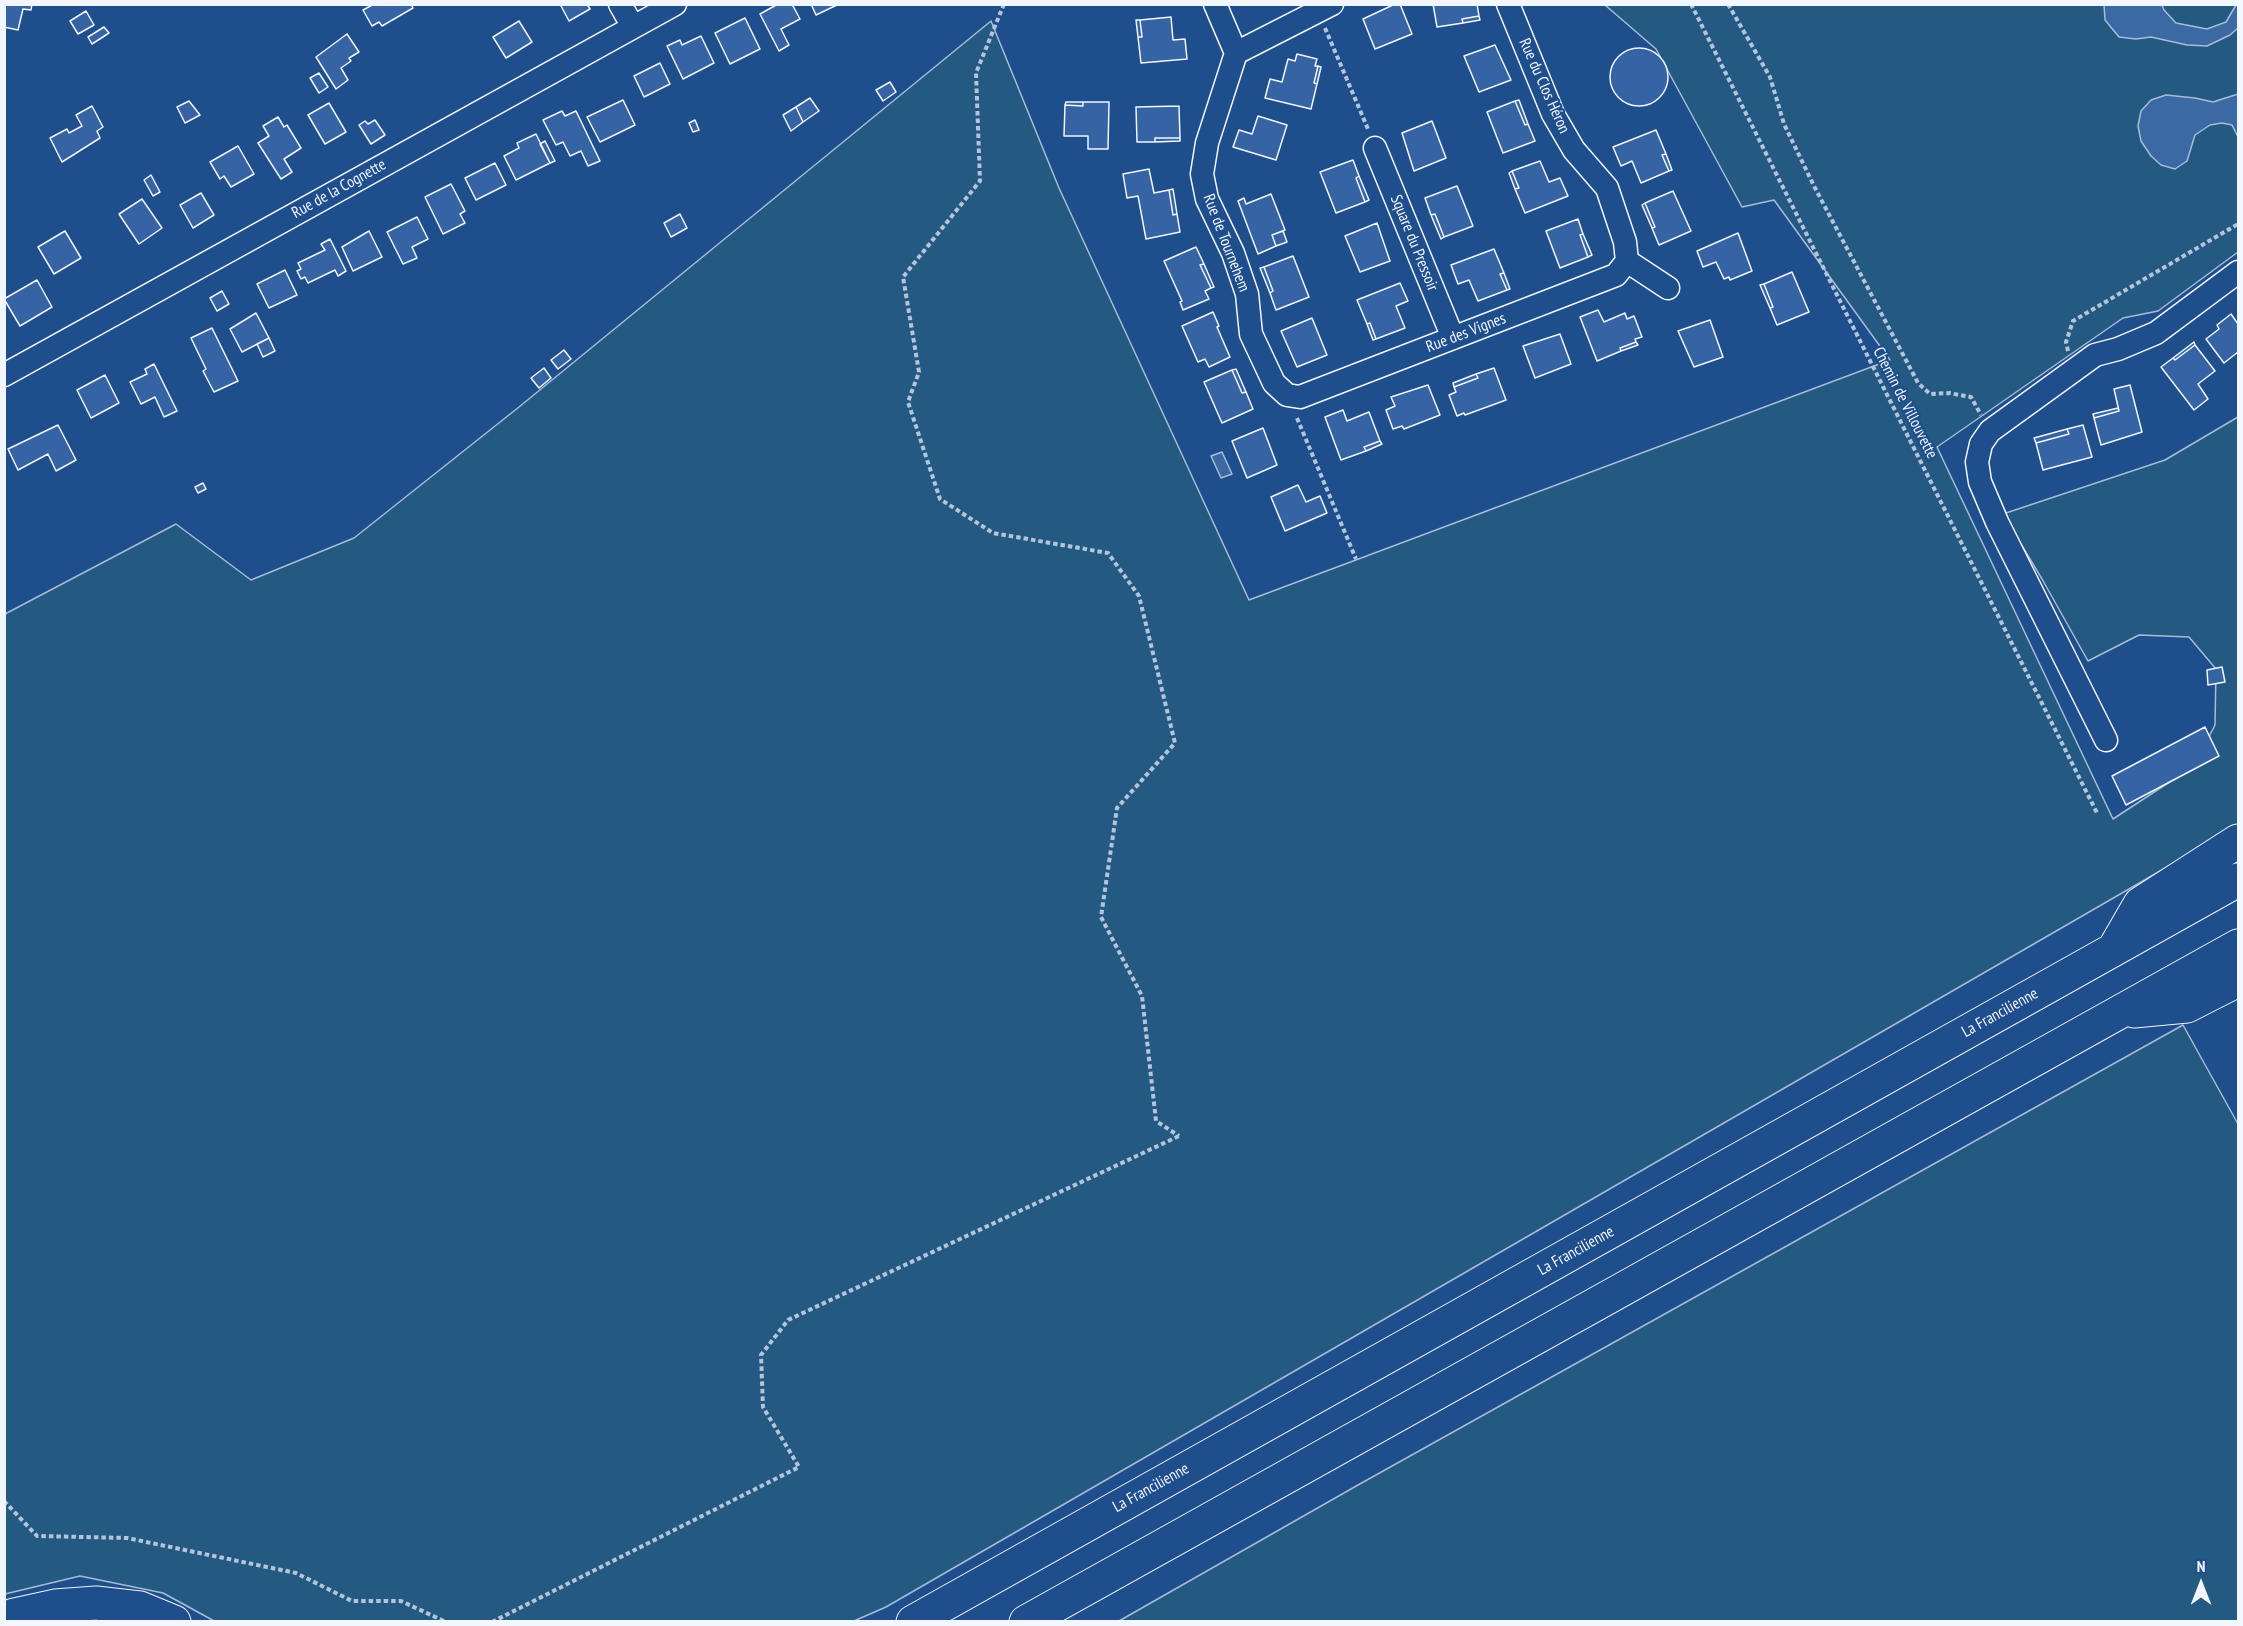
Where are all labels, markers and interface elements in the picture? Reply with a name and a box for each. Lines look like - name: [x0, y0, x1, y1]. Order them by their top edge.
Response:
- street label: Rue du Clos Héron: [1514, 35, 1574, 137]
- street label: Rue de la Cognette: [289, 155, 389, 223]
- street label: Rue de Tournehem: [1199, 191, 1253, 295]
- street label: Square du Pressoir: [1386, 192, 1442, 294]
- street label: Rue des Vignes: [1423, 309, 1509, 357]
- street label: Chemin de Villouvette: [1869, 344, 1941, 462]
- street label: La Francilienne: [1958, 984, 2042, 1042]
- street label: La Francilienne: [1534, 1222, 1618, 1280]
- street label: La Francilienne: [1109, 1459, 1193, 1517]
- north arrow: [2171, 1554, 2231, 1614]
- text: N: [2197, 1556, 2205, 1576]

